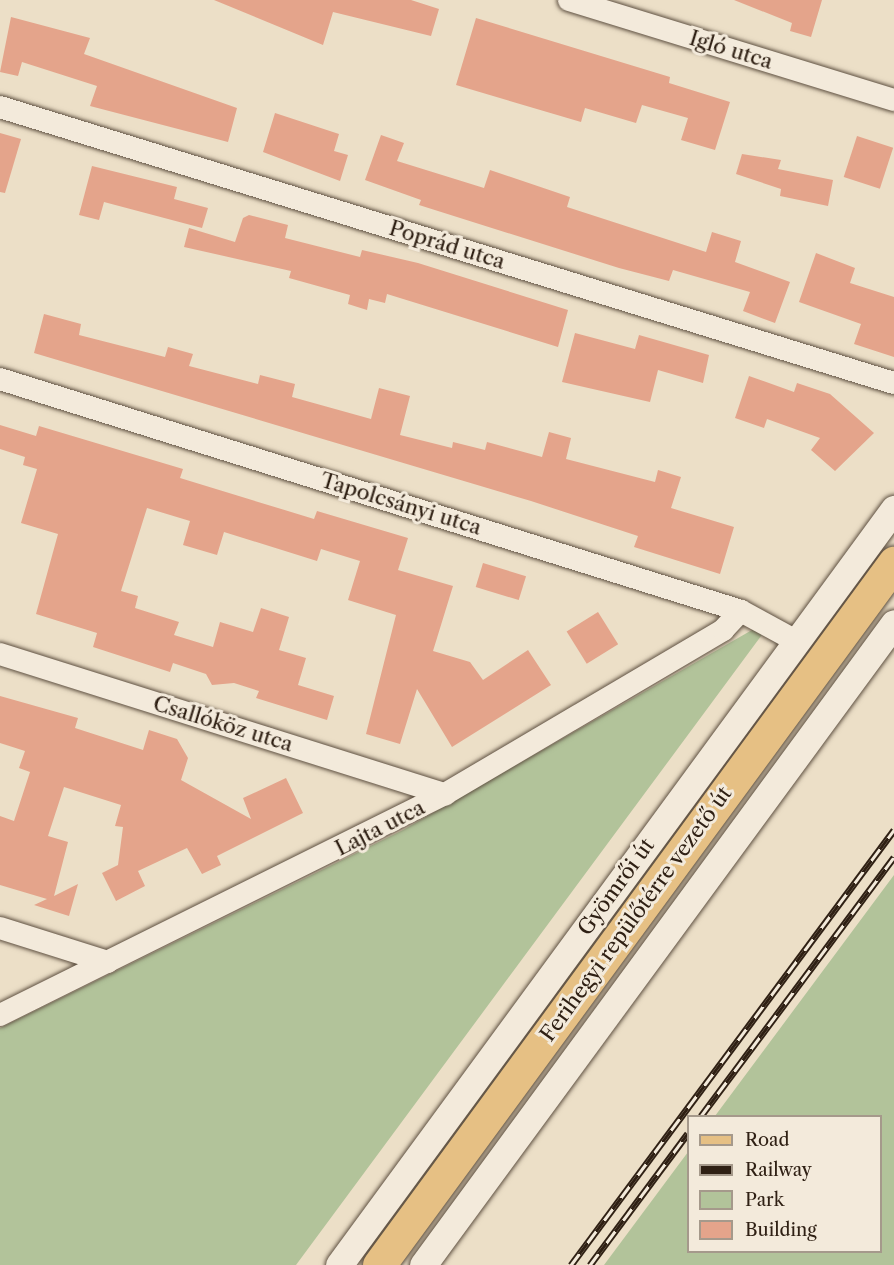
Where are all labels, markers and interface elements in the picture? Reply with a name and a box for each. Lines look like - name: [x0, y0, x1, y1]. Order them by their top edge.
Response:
- street label: Igló utca: [686, 25, 776, 75]
- street label: Poprád utca: [386, 215, 508, 275]
- street label: Tapolcsányi utca: [318, 468, 484, 540]
- street label: Csallóköz utca: [150, 691, 296, 757]
- street label: Ferihegyi repülőtérre vezető út: [535, 781, 737, 1047]
- street label: Lajta utca: [331, 795, 429, 861]
- street label: Gyömrői út: [572, 834, 660, 940]
- legend: [687, 1115, 882, 1253]
- text: Road: [745, 1129, 790, 1151]
- text: Railway: [745, 1159, 812, 1181]
- text: Park: [745, 1189, 784, 1211]
- text: Building: [745, 1219, 817, 1241]

